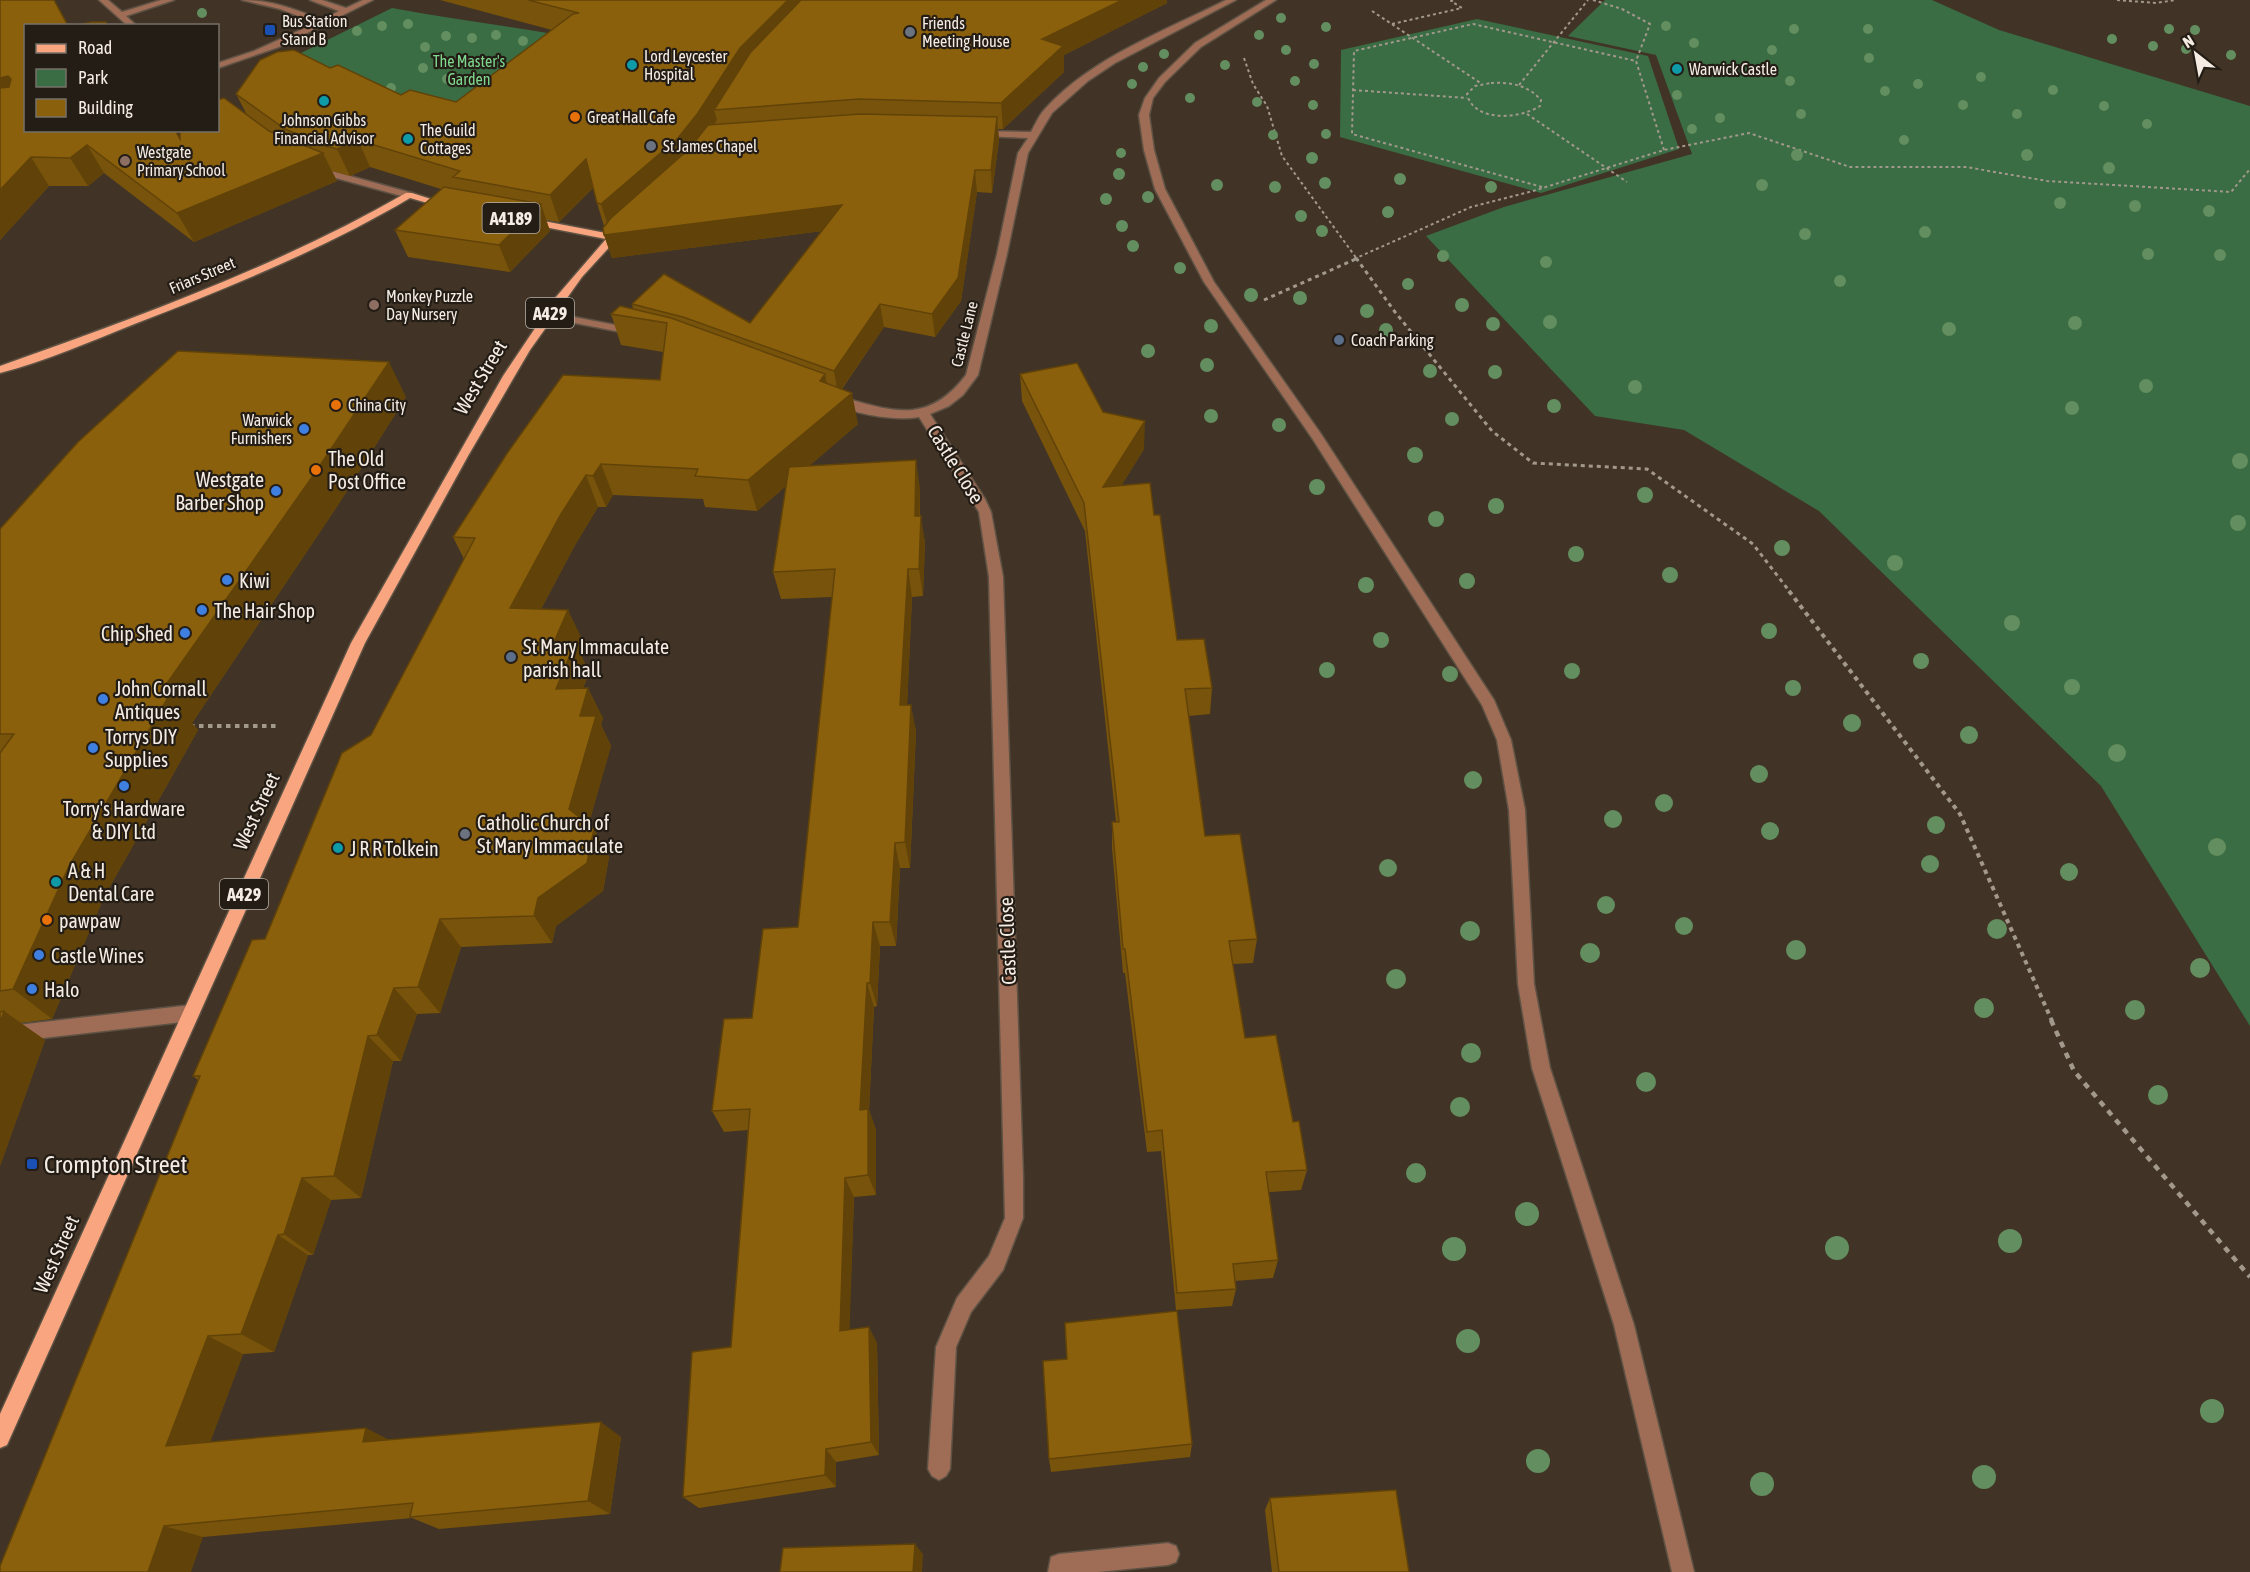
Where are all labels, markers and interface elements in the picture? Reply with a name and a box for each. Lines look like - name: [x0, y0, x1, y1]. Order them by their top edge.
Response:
- place label: Bus Station Stand B: [282, 12, 348, 48]
- place label: Friends Meeting House: [922, 14, 1010, 51]
- marker: Bus Station Stand B: [263, 23, 277, 37]
- legend: [24, 24, 219, 132]
- north arrow: [2166, 24, 2226, 84]
- marker: Friends Meeting House: [903, 25, 917, 39]
- text: N: [2180, 31, 2197, 51]
- text: Road: [78, 37, 112, 58]
- place label: Lord Leycester Hospital: [644, 47, 727, 84]
- park label: The Master's Garden: [433, 52, 506, 88]
- marker: Lord Leycester Hospital: [625, 58, 639, 72]
- place label: Warwick Castle: [1689, 60, 1777, 78]
- marker: Warwick Castle: [1670, 62, 1684, 76]
- text: Park: [78, 67, 108, 88]
- marker: Johnson Gibbs Financial Advisor: [317, 94, 331, 108]
- text: Building: [78, 97, 133, 118]
- place label: Great Hall Cafe: [587, 108, 675, 126]
- marker: Great Hall Cafe: [568, 110, 582, 124]
- place label: Johnson Gibbs Financial Advisor: [274, 111, 374, 147]
- place label: The Guild Cottages: [420, 121, 475, 158]
- marker: The Guild Cottages: [401, 132, 415, 146]
- place label: St James Chapel: [663, 137, 758, 156]
- marker: St James Chapel: [644, 139, 658, 153]
- place label: Westgate Primary School: [137, 143, 226, 180]
- marker: Westgate Primary School: [118, 154, 132, 168]
- road number: A4189: [482, 203, 540, 233]
- street label: Friars Street: [166, 253, 238, 297]
- place label: Monkey Puzzle Day Nursery: [386, 287, 473, 324]
- marker: Monkey Puzzle Day Nursery: [367, 298, 381, 312]
- road number: A429: [526, 298, 574, 328]
- street label: Castle Lane: [947, 299, 981, 369]
- place label: Coach Parking: [1351, 331, 1434, 350]
- marker: Coach Parking: [1332, 333, 1346, 347]
- street label: West Street: [449, 336, 511, 418]
- place label: China City: [348, 396, 407, 415]
- marker: China City: [329, 398, 343, 412]
- place label: Warwick Furnishers: [231, 411, 292, 447]
- street label: Castle Close: [923, 421, 989, 507]
- marker: Warwick Furnishers: [297, 422, 311, 436]
- place label: The Old Post Office: [328, 447, 406, 493]
- marker: The Old Post Office: [309, 463, 323, 477]
- place label: Westgate Barber Shop: [175, 468, 264, 514]
- marker: Westgate Barber Shop: [269, 484, 283, 498]
- place label: Kiwi: [239, 569, 270, 592]
- marker: Kiwi: [220, 573, 234, 587]
- place label: The Hair Shop: [214, 599, 315, 622]
- marker: The Hair Shop: [195, 603, 209, 617]
- place label: Chip Shed: [101, 622, 173, 645]
- marker: Chip Shed: [178, 626, 192, 640]
- place label: St Mary Immaculate parish hall: [523, 635, 669, 681]
- marker: St Mary Immaculate parish hall: [504, 650, 518, 664]
- place label: John Cornall Antiques: [115, 677, 208, 723]
- marker: John Cornall Antiques: [96, 692, 110, 706]
- place label: Torrys DIY Supplies: [105, 725, 177, 771]
- marker: Torrys DIY Supplies: [86, 741, 100, 755]
- street label: West Street: [228, 769, 284, 853]
- marker: Torry's Hardware & DIY Ltd: [117, 779, 131, 793]
- place label: Torry's Hardware & DIY Ltd: [63, 797, 185, 843]
- place label: Catholic Church of St Mary Immaculate: [477, 811, 623, 857]
- marker: Catholic Church of St Mary Immaculate: [458, 827, 472, 841]
- place label: J R R Tolkein: [350, 837, 439, 860]
- marker: J R R Tolkein: [331, 841, 345, 855]
- place label: A & H Dental Care: [68, 859, 154, 905]
- marker: A & H Dental Care: [49, 875, 63, 889]
- road number: A429: [220, 879, 268, 909]
- street label: Castle Close: [994, 897, 1020, 985]
- place label: pawpaw: [59, 909, 120, 932]
- marker: pawpaw: [40, 913, 54, 927]
- place label: Castle Wines: [51, 944, 144, 967]
- marker: Castle Wines: [32, 948, 46, 962]
- place label: Halo: [44, 978, 79, 1001]
- marker: Halo: [25, 982, 39, 996]
- place label: Crompton Street: [44, 1151, 187, 1178]
- marker: Crompton Street: [25, 1157, 39, 1171]
- street label: West Street: [29, 1211, 83, 1296]

